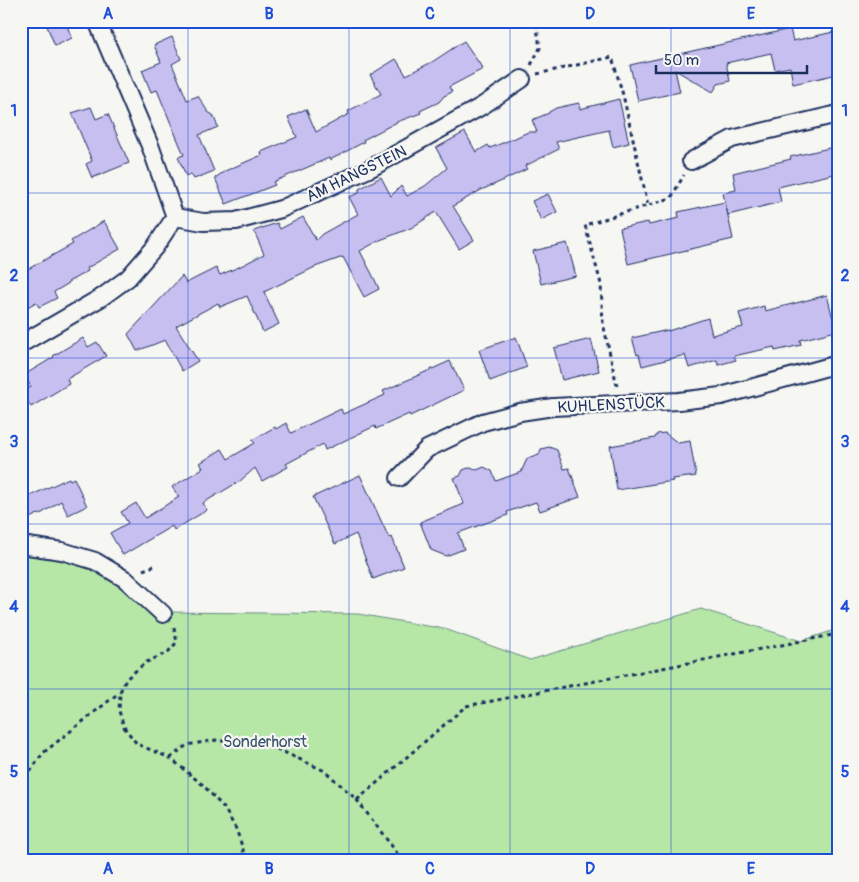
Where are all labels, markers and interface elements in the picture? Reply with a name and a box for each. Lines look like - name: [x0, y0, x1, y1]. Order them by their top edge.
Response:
- text: A: [103, 4, 114, 24]
- text: B: [264, 4, 274, 24]
- text: C: [425, 4, 435, 24]
- text: D: [585, 4, 595, 24]
- text: E: [747, 4, 756, 24]
- scale bar: [656, 42, 808, 74]
- text: 50 m: [664, 51, 699, 70]
- text: 1: [11, 101, 17, 121]
- text: 1: [842, 101, 848, 121]
- street label: AM HANGSTEIN: [303, 141, 410, 207]
- text: 2: [10, 266, 19, 286]
- text: 2: [841, 266, 850, 286]
- street label: KUHLENSTÜCK: [557, 392, 666, 418]
- text: 3: [10, 432, 19, 452]
- text: 3: [841, 432, 850, 452]
- text: 4: [9, 597, 19, 617]
- text: 4: [840, 597, 850, 617]
- park label: Sonderhorst: [223, 732, 307, 752]
- text: 5: [10, 762, 19, 782]
- text: 5: [841, 762, 850, 782]
- text: A: [103, 859, 114, 879]
- text: B: [264, 859, 274, 879]
- text: C: [425, 859, 435, 879]
- text: D: [585, 859, 595, 879]
- text: E: [747, 859, 756, 879]

